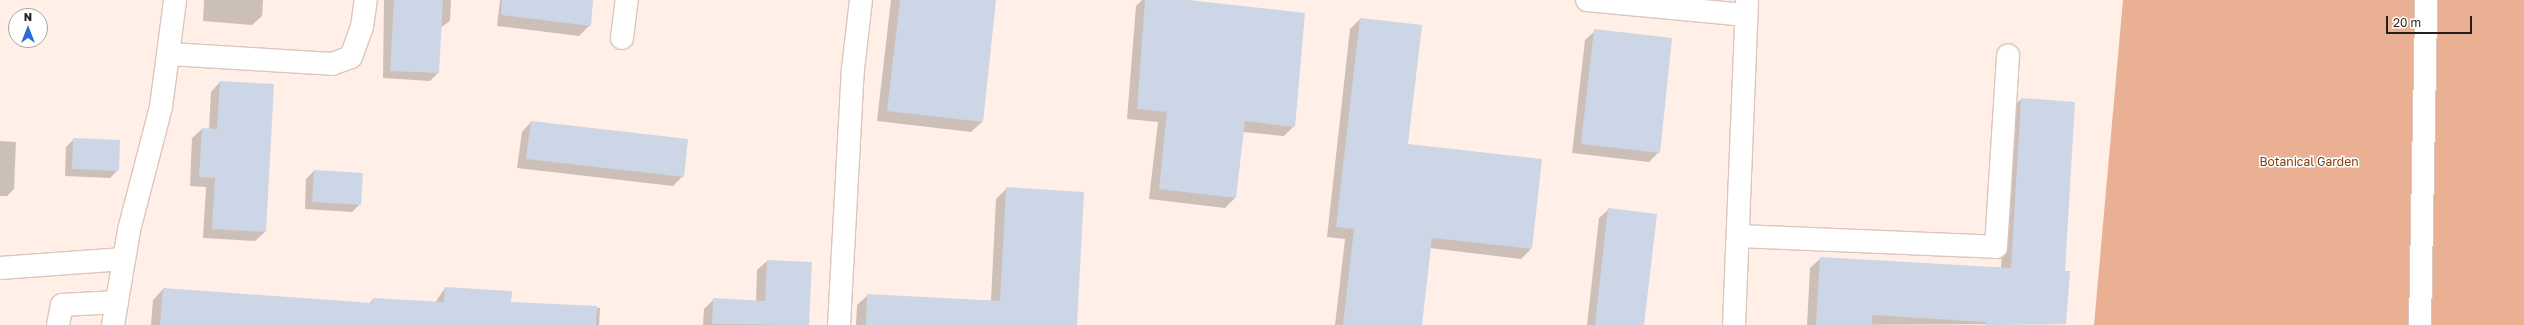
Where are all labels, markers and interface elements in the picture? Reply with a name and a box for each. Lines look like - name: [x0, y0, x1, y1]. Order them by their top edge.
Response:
- north arrow: [8, 8, 48, 48]
- scale bar: [2388, 8, 2474, 34]
- text: N: [24, 10, 32, 23]
- text: 20 m: [2393, 15, 2421, 30]
- park label: Botanical Garden: [2259, 155, 2359, 169]

